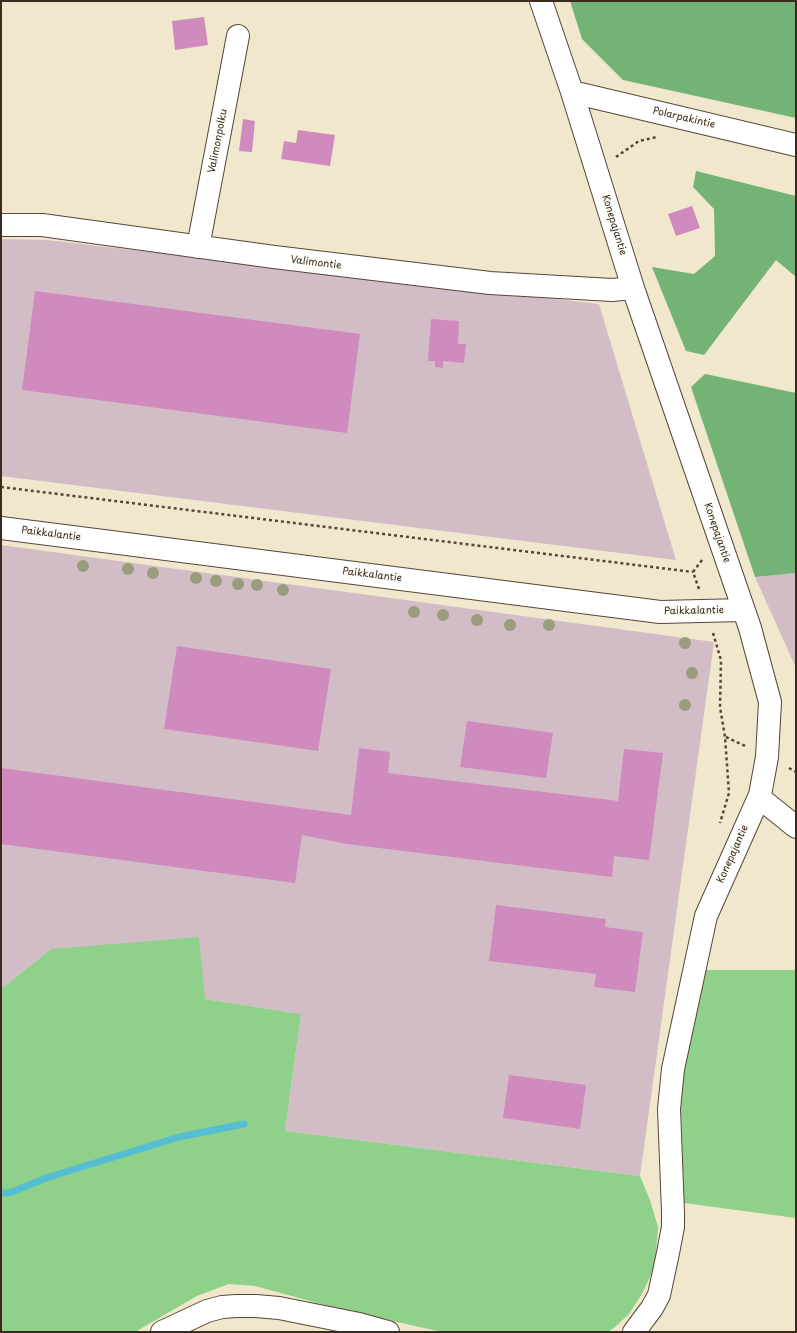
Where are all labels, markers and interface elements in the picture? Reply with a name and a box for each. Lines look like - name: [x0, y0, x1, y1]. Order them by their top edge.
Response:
- street label: Polarpakintie: [652, 105, 716, 131]
- street label: Valimonpolku: [206, 108, 230, 174]
- street label: Konepajantie: [599, 193, 629, 257]
- street label: Valimontie: [290, 254, 342, 272]
- street label: Konepajantie: [701, 501, 733, 565]
- street label: Paikkalantie: [20, 524, 82, 544]
- street label: Paikkalantie: [341, 565, 403, 585]
- street label: Paikkalantie: [664, 604, 724, 618]
- street label: Konepajantie: [715, 823, 751, 885]

